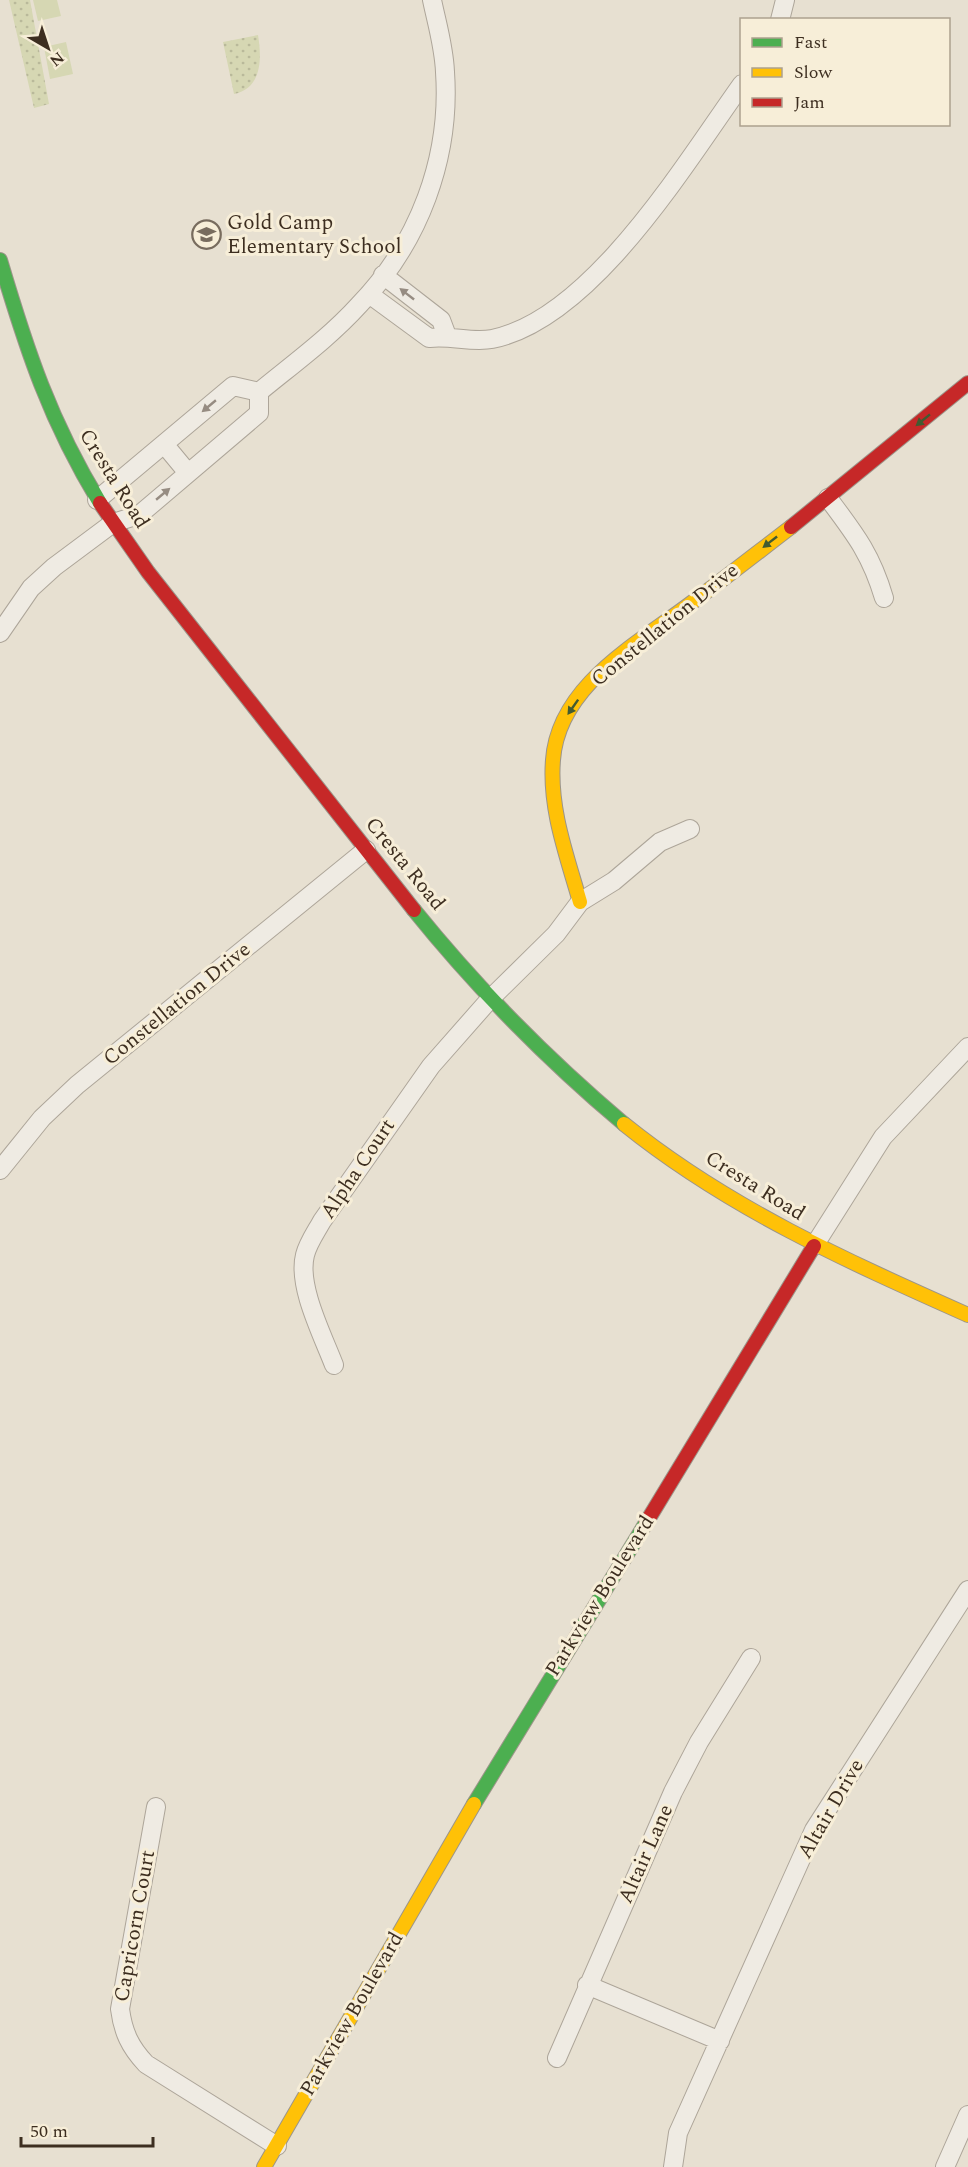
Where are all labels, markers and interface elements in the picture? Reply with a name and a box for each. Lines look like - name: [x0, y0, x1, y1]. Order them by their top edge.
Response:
- north arrow: [18, 18, 78, 78]
- legend: [740, 18, 950, 126]
- text: Fast: [794, 29, 827, 56]
- text: N: [44, 45, 69, 72]
- text: Slow: [794, 59, 833, 86]
- text: Jam: [794, 89, 825, 116]
- place label: Gold Camp Elementary School: [227, 207, 402, 263]
- school or university icon: Gold Camp Elementary School: [190, 219, 222, 251]
- one-way arrow: [399, 287, 415, 300]
- one-way arrow: [201, 400, 217, 413]
- one-way arrow: [915, 414, 931, 427]
- street label: Cresta Road: [71, 423, 157, 535]
- one-way arrow: [155, 488, 170, 501]
- one-way arrow: [763, 536, 779, 548]
- street label: Constellation Drive: [584, 555, 746, 695]
- one-way arrow: [567, 698, 579, 714]
- street label: Cresta Road: [357, 810, 453, 918]
- street label: Constellation Drive: [96, 934, 258, 1074]
- street label: Alpha Court: [312, 1112, 404, 1226]
- street label: Cresta Road: [699, 1143, 811, 1229]
- street label: Parkview Boulevard: [537, 1509, 663, 1683]
- street label: Altair Drive: [789, 1753, 873, 1865]
- street label: Altair Lane: [610, 1799, 682, 1909]
- street label: Capricorn Court: [106, 1848, 164, 2004]
- street label: Parkview Boulevard: [292, 1926, 412, 2102]
- scale bar: [21, 2110, 153, 2148]
- text: 50 m: [30, 2118, 68, 2145]

